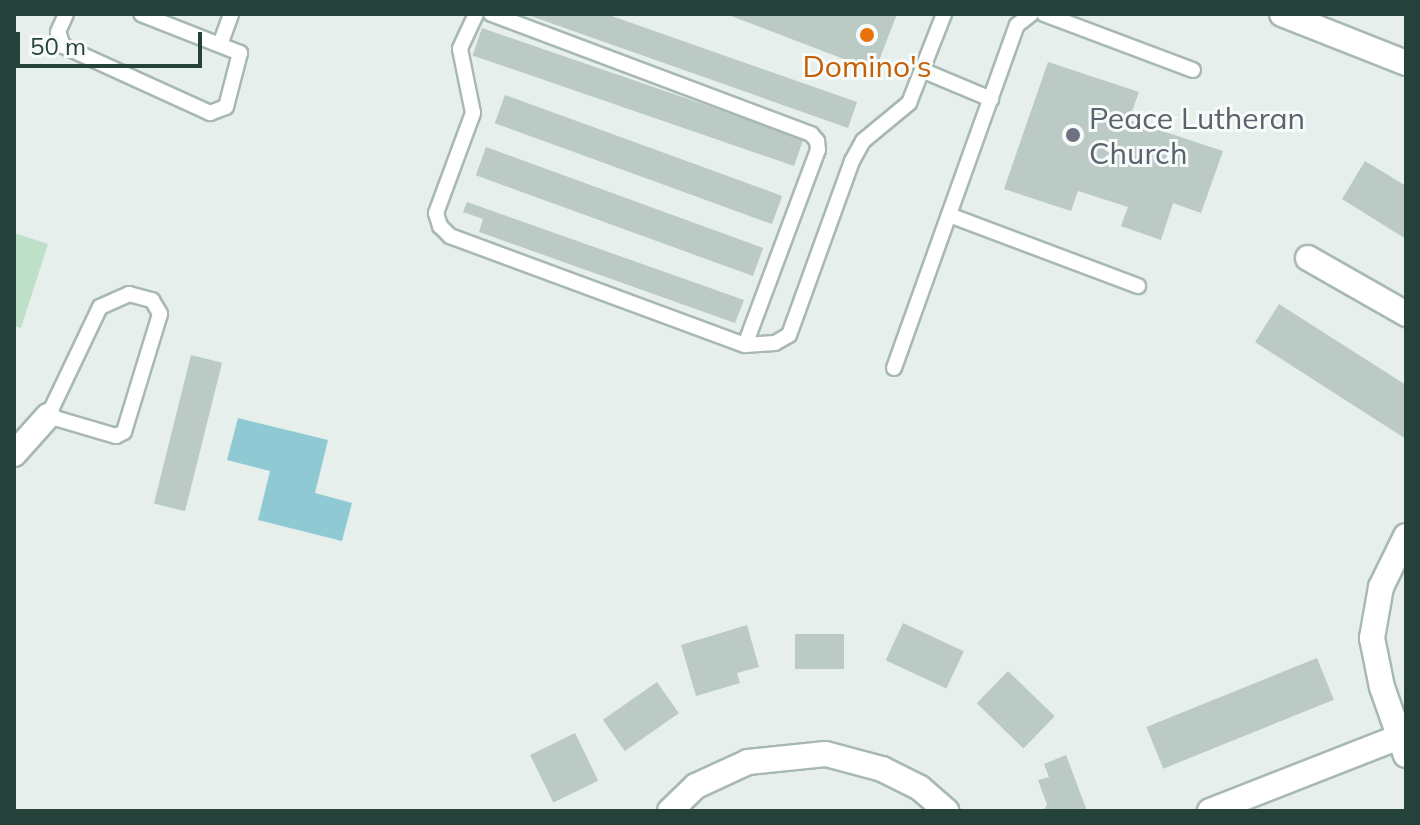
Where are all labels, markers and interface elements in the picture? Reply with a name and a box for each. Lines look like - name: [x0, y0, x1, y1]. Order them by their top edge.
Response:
- scale bar: [20, 16, 206, 66]
- marker: Domino's: [858, 26, 876, 44]
- text: 50 m: [30, 31, 86, 61]
- place label: Domino's: [802, 48, 932, 84]
- place label: Peace Lutheran Church: [1089, 100, 1305, 170]
- marker: Peace Lutheran Church: [1064, 126, 1082, 144]

